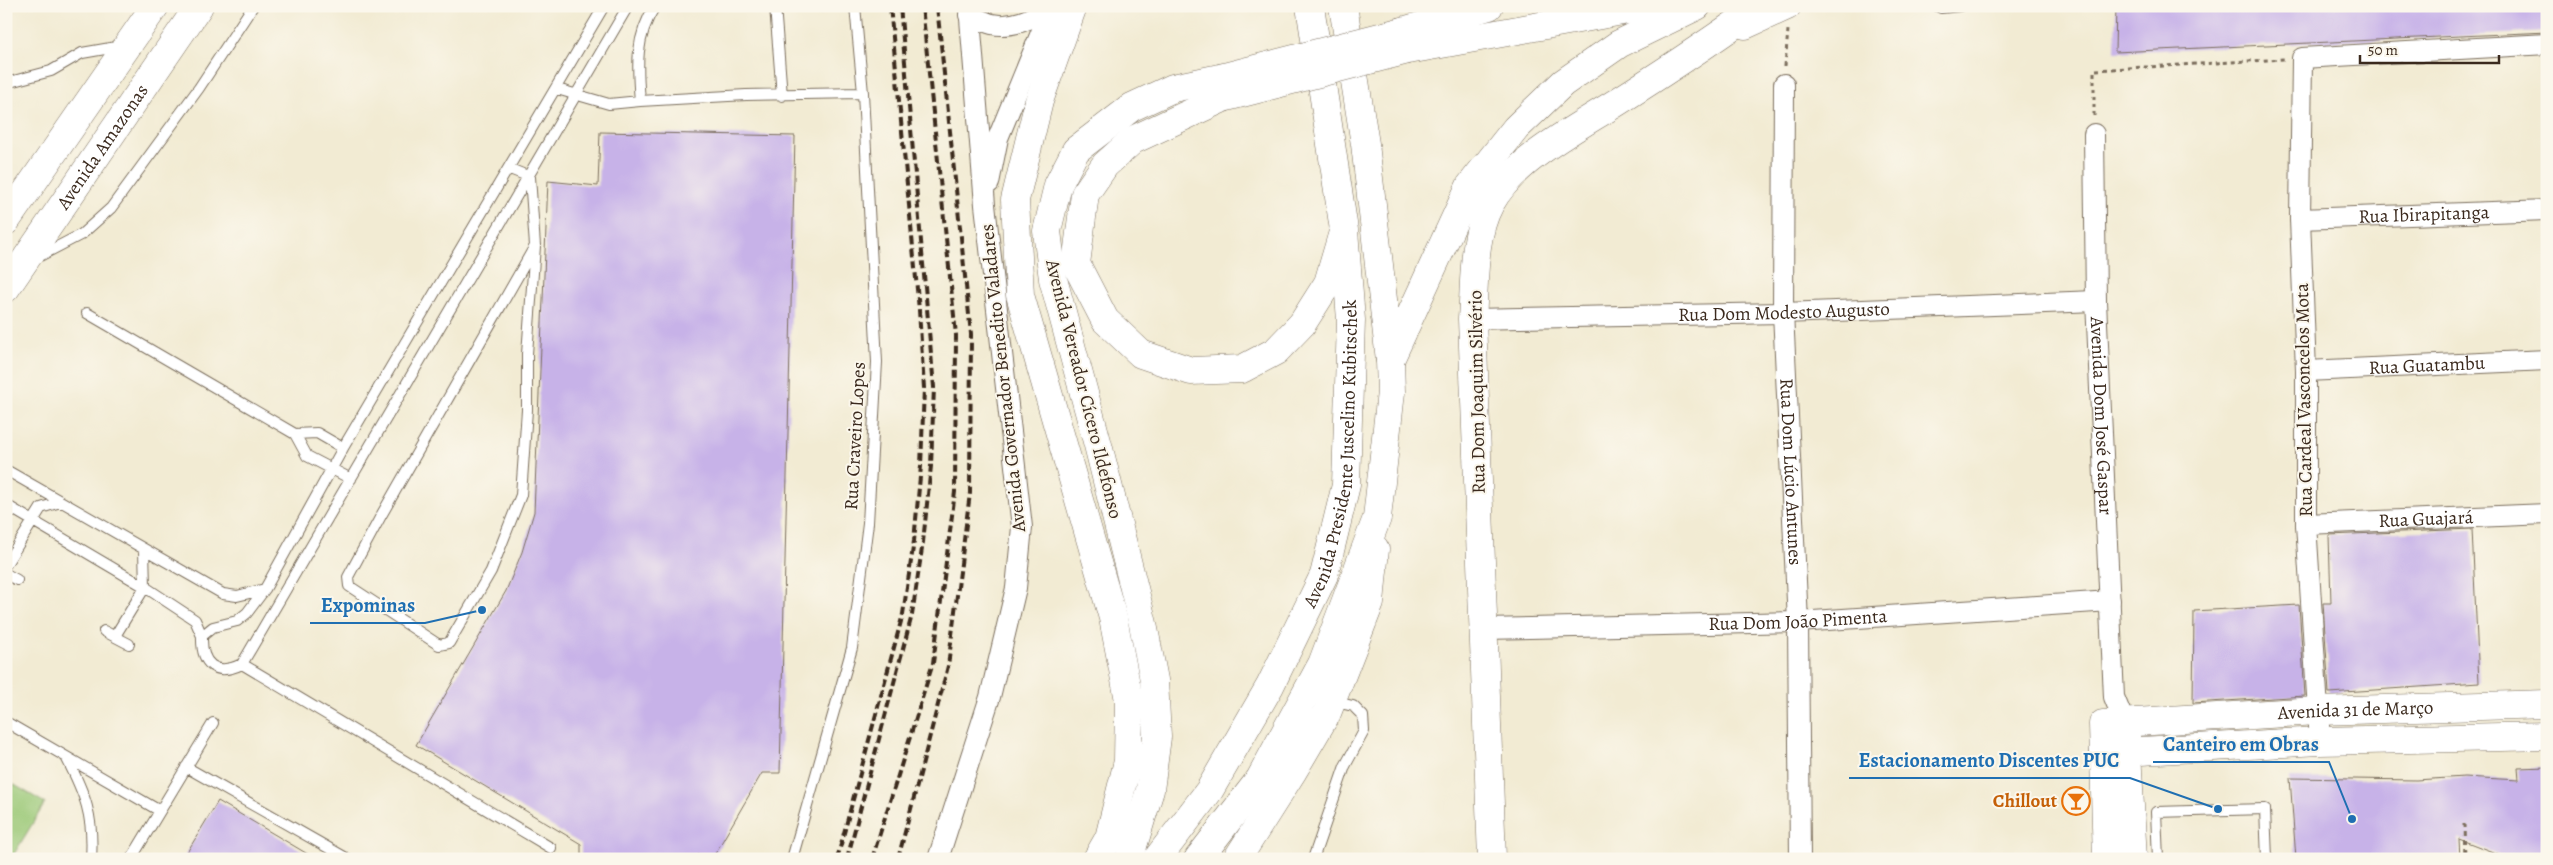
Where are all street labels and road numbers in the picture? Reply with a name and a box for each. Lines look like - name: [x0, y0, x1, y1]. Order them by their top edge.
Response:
- street label: Avenida Amazonas: [50, 79, 155, 216]
- street label: Rua Ibirapitanga: [2358, 199, 2490, 230]
- street label: Avenida Governador Benedito Valadares: [974, 223, 1032, 534]
- street label: Avenida Vereador Cícero Ildefonso: [1039, 256, 1129, 521]
- street label: Rua Cardeal Vasconcelos Mota: [2289, 283, 2319, 517]
- street label: Rua Dom Joaquim Silvério: [1462, 290, 1492, 494]
- street label: Rua Dom Modesto Augusto: [1678, 296, 1890, 328]
- street label: Avenida Presidente Juscelino Kubitschek: [1297, 298, 1364, 613]
- street label: Avenida Dom José Gaspar: [2084, 315, 2119, 516]
- street label: Rua Guatambu: [2368, 350, 2486, 381]
- street label: Rua Craveiro Lopes: [838, 361, 872, 511]
- street label: Rua Dom Lúcio Antunes: [1773, 378, 1808, 566]
- street label: Rua Guajará: [2378, 504, 2474, 534]
- street label: Rua Dom João Pimenta: [1708, 603, 1888, 637]
- street label: Avenida 31 de Março: [2276, 694, 2434, 726]

